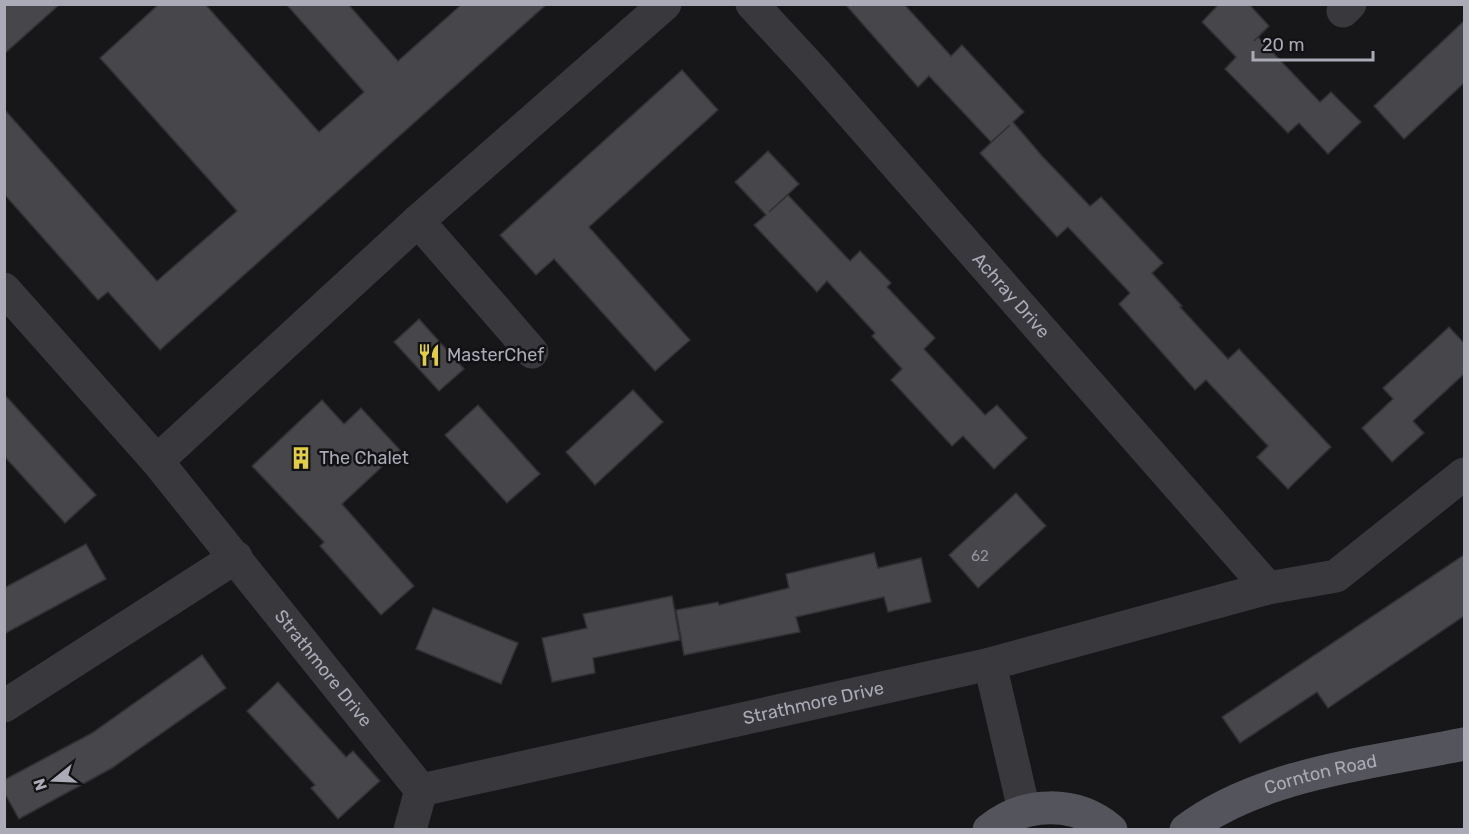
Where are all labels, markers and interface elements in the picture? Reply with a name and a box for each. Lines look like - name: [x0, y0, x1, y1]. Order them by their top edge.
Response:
- scale bar: [1253, 24, 1373, 62]
- text: 20 m: [1262, 34, 1304, 56]
- street label: Achray Drive: [968, 248, 1055, 343]
- restaurant icon: MasterChef: [416, 342, 442, 368]
- place label: MasterChef: [447, 344, 544, 366]
- building icon: The Chalet: [288, 445, 314, 471]
- place label: The Chalet: [319, 447, 409, 469]
- house number: 62: [971, 547, 989, 565]
- street label: Strathmore Drive: [270, 605, 377, 731]
- street label: Strathmore Drive: [741, 677, 886, 729]
- north arrow: [24, 750, 84, 810]
- street label: Cornton Road: [1261, 750, 1379, 799]
- text: N: [29, 776, 51, 793]

